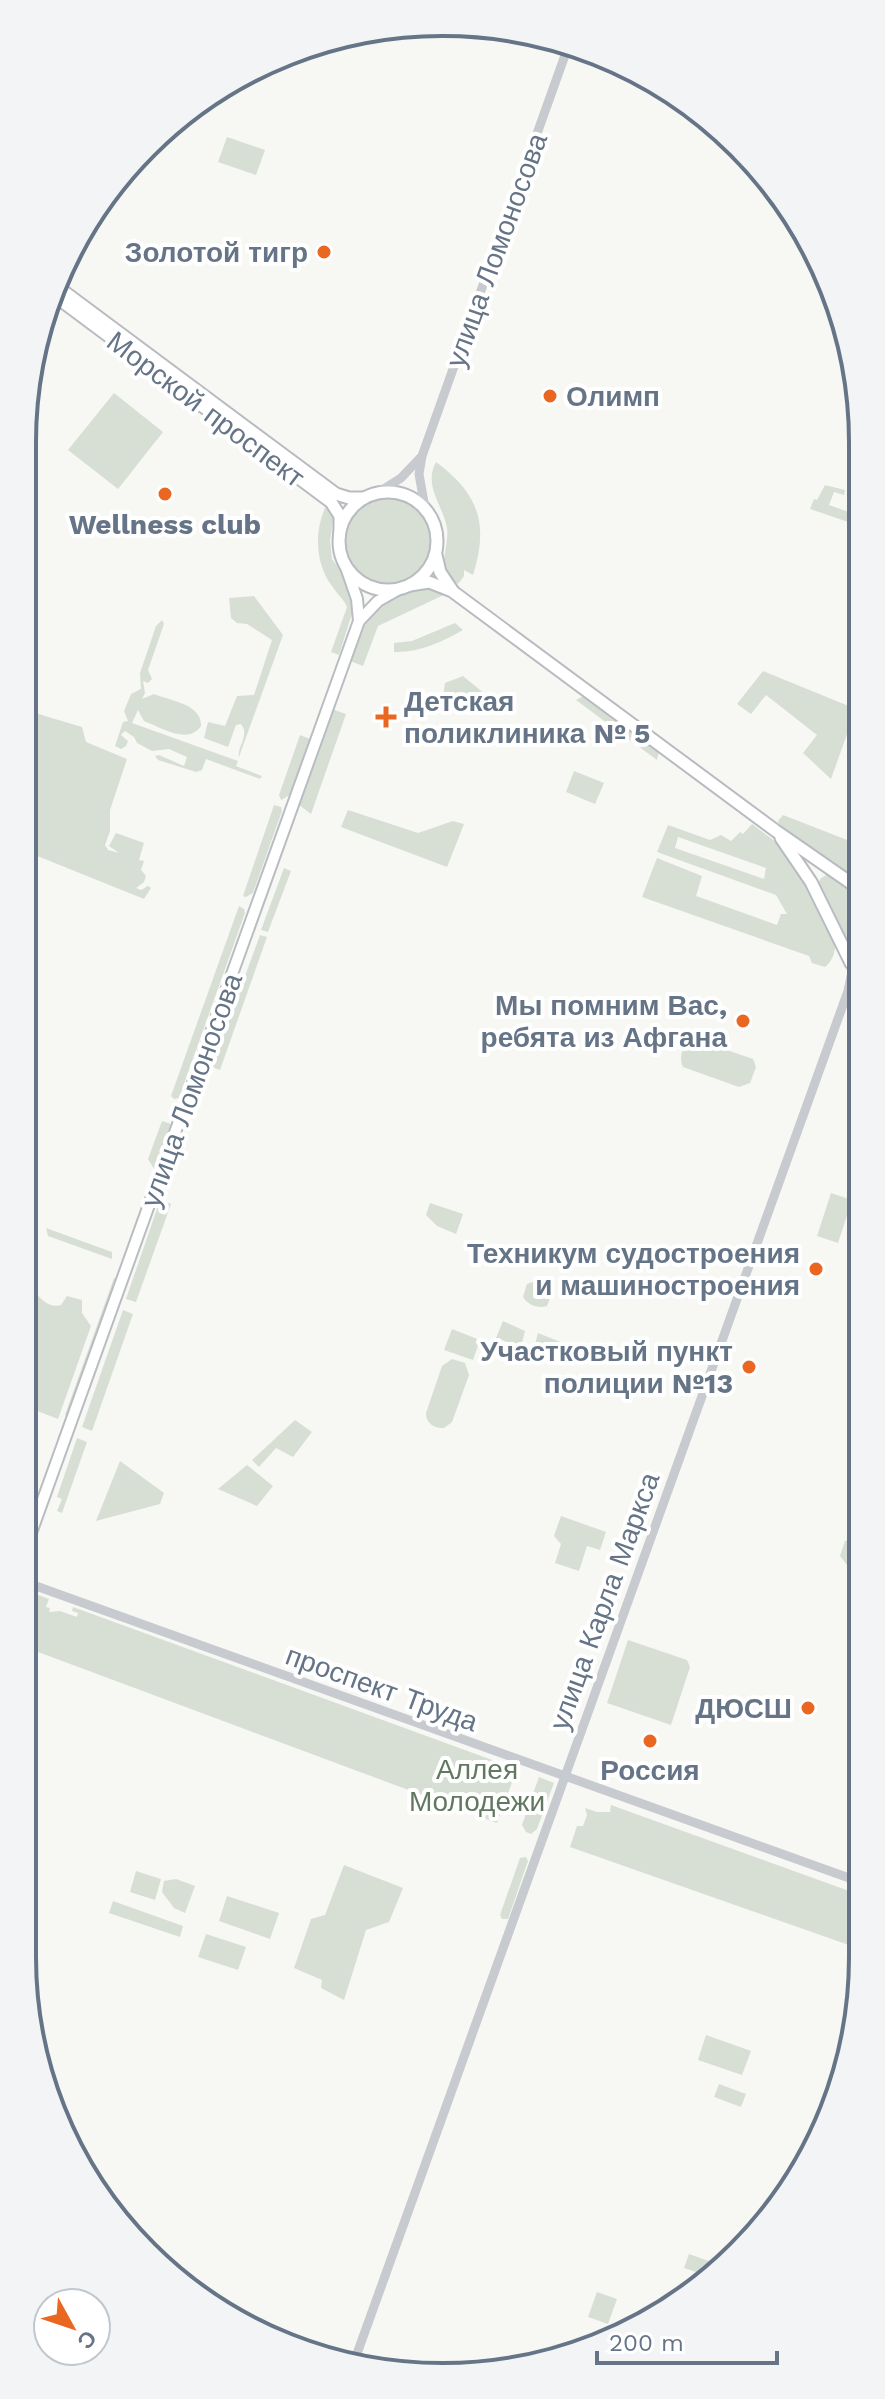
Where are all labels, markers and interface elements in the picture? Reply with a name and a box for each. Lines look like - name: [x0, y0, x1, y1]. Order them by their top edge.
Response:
- street label: улица Ломоносова: [439, 128, 554, 372]
- place label: Золотой тигр: [125, 236, 308, 269]
- marker: Золотой тигр: [315, 243, 333, 261]
- street label: Морской проспект: [101, 324, 311, 494]
- place label: Олимп: [566, 380, 660, 413]
- marker: Олимп: [541, 387, 559, 405]
- marker: Wellness club: [156, 485, 174, 503]
- place label: Wellness club: [69, 508, 261, 541]
- place label: Детская поликлиника № 5: [404, 685, 650, 750]
- marker: Детская поликлиника № 5: [375, 706, 397, 728]
- street label: улица Ломоносова: [134, 968, 249, 1212]
- place label: Мы помним Вас, ребята из Афгана: [481, 989, 727, 1054]
- marker: Мы помним Вас, ребята из Афгана: [734, 1012, 752, 1030]
- place label: Техникум судостроения и машиностроения: [467, 1237, 800, 1302]
- marker: Техникум судостроения и машиностроения: [807, 1260, 825, 1278]
- place label: Участковый пункт полиции №13: [480, 1335, 733, 1400]
- marker: Участковый пункт полиции №13: [740, 1358, 758, 1376]
- street label: улица Карла Маркса: [543, 1468, 667, 1734]
- street label: проспект Труда: [281, 1638, 483, 1739]
- place label: ДЮСШ: [695, 1692, 792, 1725]
- marker: ДЮСШ: [799, 1699, 817, 1717]
- marker: Россия: [641, 1732, 659, 1750]
- park label: Аллея Молодежи: [409, 1753, 545, 1818]
- place label: Россия: [600, 1754, 700, 1787]
- north arrow: [32, 2287, 112, 2367]
- scale bar: [597, 2315, 777, 2365]
- text: С: [72, 2325, 102, 2354]
- text: 200 m: [609, 2329, 684, 2357]

